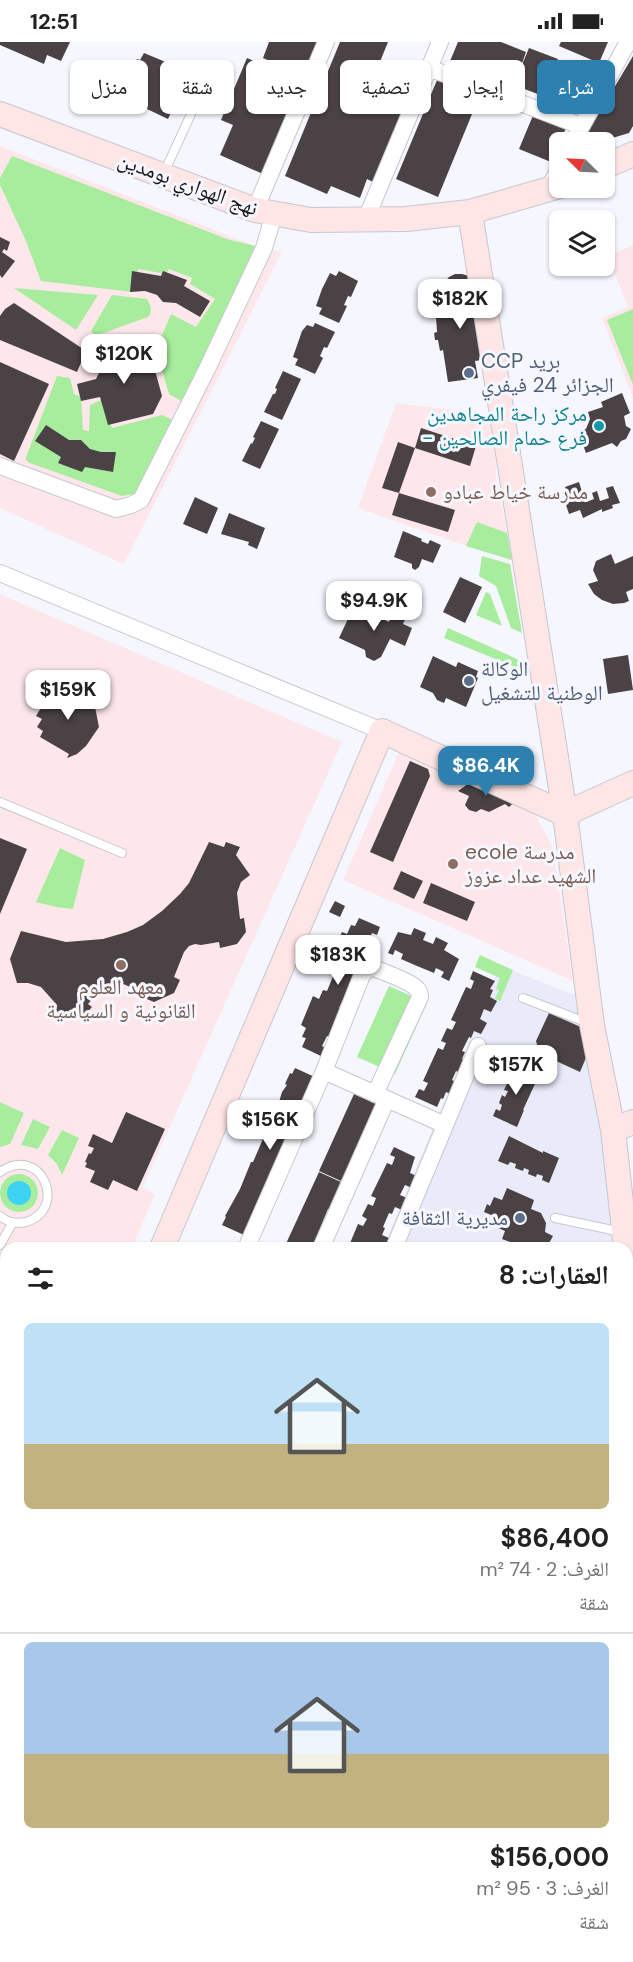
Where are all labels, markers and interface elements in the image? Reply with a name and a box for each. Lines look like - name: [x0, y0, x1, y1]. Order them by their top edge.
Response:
- text: 12:51: [30, 7, 78, 36]
- chip: منزل: [70, 60, 148, 114]
- chip: شقة: [160, 60, 234, 114]
- chip: جديد: [246, 60, 328, 114]
- chip: تصفية: [340, 60, 431, 114]
- chip: إيجار: [443, 60, 525, 114]
- chip: شراء: [537, 60, 615, 114]
- north arrow: [549, 132, 615, 198]
- map controls: [549, 132, 615, 276]
- street label: نهج الهواري بومدين: [113, 146, 262, 224]
- button: layers: [549, 210, 615, 276]
- pin: $182K: [418, 279, 502, 330]
- text: $182K: [432, 285, 488, 311]
- pin: $120K: [82, 334, 166, 385]
- text: $120K: [95, 340, 153, 366]
- place label: CCP بريد الجزائر 24 فيفري: [481, 347, 614, 401]
- marker: CCP بريد الجزائر 24 فيفري: [462, 366, 476, 380]
- place label: مركز راحة المجاهدين - فرع حمام الصالحين: [422, 400, 587, 452]
- marker: مركز راحة المجاهدين - فرع حمام الصالحين: [592, 419, 606, 433]
- place label: مدرسة خياط عبادو: [443, 478, 588, 506]
- marker: مدرسة خياط عبادو: [424, 485, 438, 499]
- pin: $94.9K: [325, 581, 423, 632]
- text: $94.9K: [340, 587, 408, 613]
- place label: الوكالة الوطنية للتشغيل: [481, 655, 603, 707]
- pin: $159K: [26, 670, 110, 721]
- marker: الوكالة الوطنية للتشغيل: [462, 674, 476, 688]
- text: $159K: [39, 676, 97, 702]
- pin: $86.4K: [437, 746, 535, 797]
- text: $86.4K: [452, 752, 520, 778]
- place label: ecole مدرسة الشهيد عداد عزوز: [464, 838, 596, 890]
- marker: ecole مدرسة الشهيد عداد عزوز: [446, 857, 460, 871]
- pin: $183K: [296, 935, 380, 986]
- text: $183K: [309, 941, 367, 967]
- marker: معهد العلوم القانونية و السياسية: [114, 958, 128, 972]
- place label: معهد العلوم القانونية و السياسية: [46, 973, 196, 1025]
- pin: $157K: [474, 1045, 558, 1096]
- text: $157K: [488, 1051, 544, 1077]
- pin: $156K: [228, 1100, 312, 1151]
- text: $156K: [241, 1106, 299, 1132]
- place label: مديرية الثقافة: [402, 1204, 508, 1232]
- marker: مديرية الثقافة: [513, 1211, 527, 1225]
- text: العقارات: 8: [499, 1258, 609, 1292]
- icon: filters: [24, 1262, 57, 1295]
- icon: home: [263, 1362, 371, 1470]
- text: $86,400: [500, 1521, 609, 1555]
- text: الغرف: 2 · 74 m²: [480, 1556, 609, 1582]
- text: شقة: [579, 1590, 609, 1616]
- icon: home: [263, 1681, 371, 1789]
- text: $156,000: [490, 1840, 609, 1874]
- text: الغرف: 3 · 95 m²: [476, 1875, 609, 1901]
- text: شقة: [579, 1909, 609, 1935]

